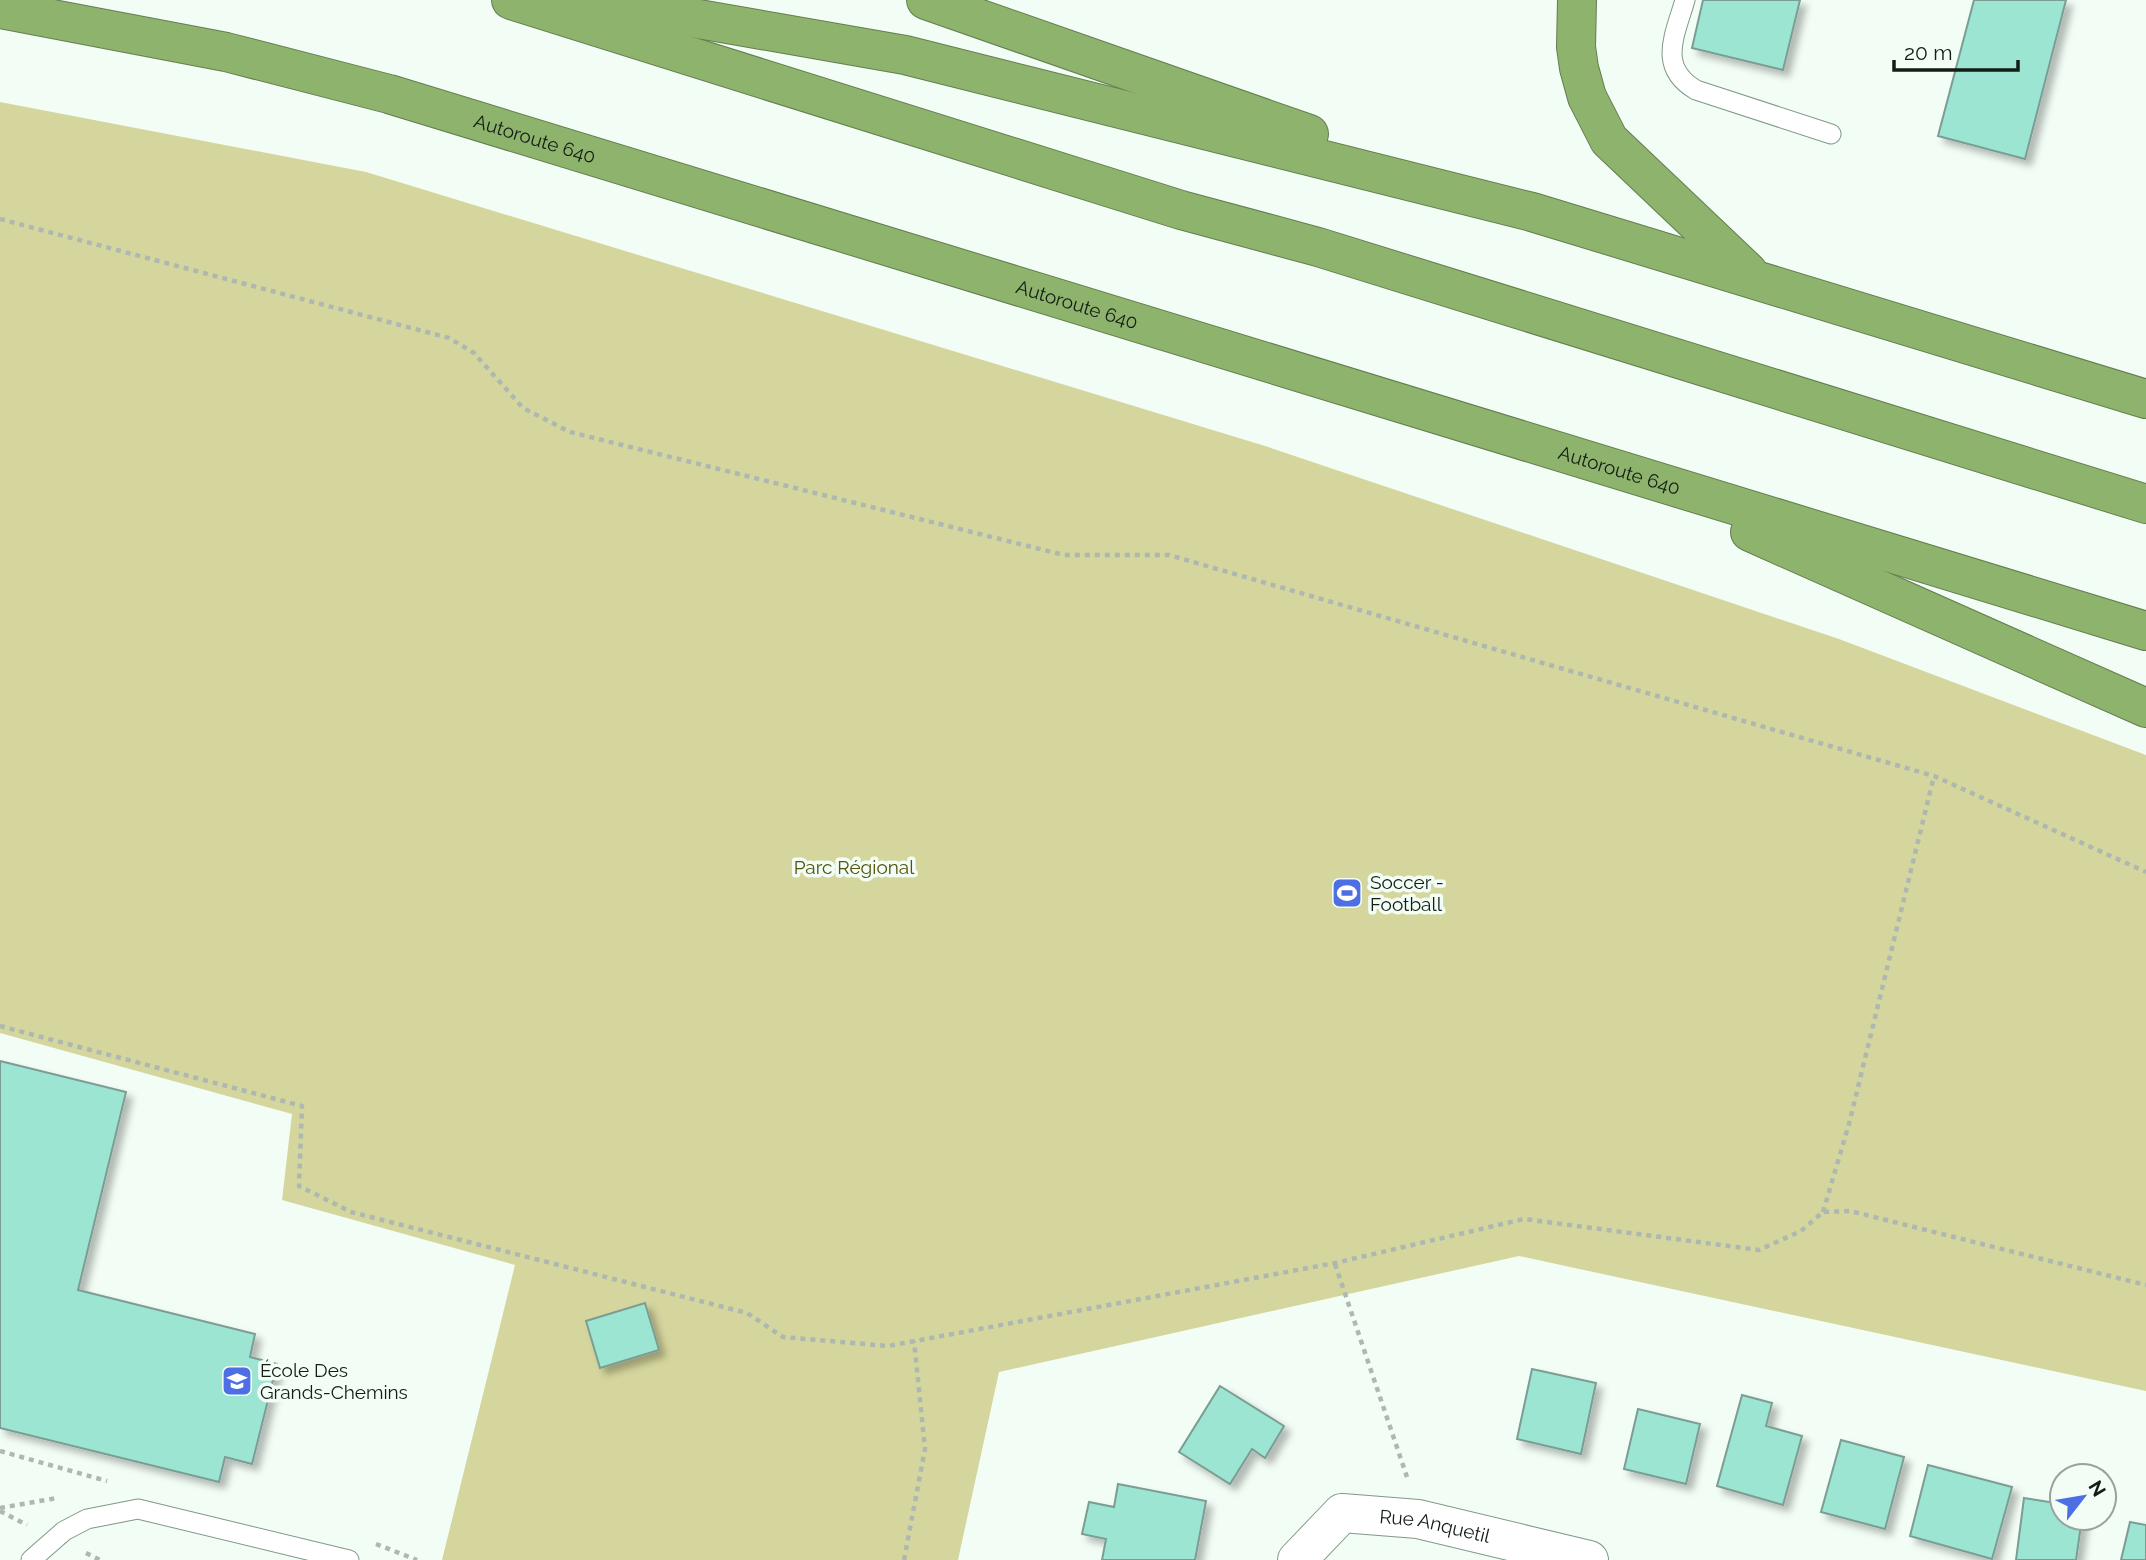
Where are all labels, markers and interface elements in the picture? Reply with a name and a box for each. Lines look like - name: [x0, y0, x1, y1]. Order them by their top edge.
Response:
- scale bar: [1894, 28, 2018, 72]
- text: 20 m: [1904, 40, 1952, 65]
- street label: Autoroute 640: [471, 110, 598, 168]
- street label: Autoroute 640: [1014, 275, 1141, 333]
- street label: Autoroute 640: [1556, 441, 1683, 499]
- park label: Parc Régional: [794, 856, 915, 878]
- place label: Soccer - Football: [1370, 871, 1444, 915]
- sports icon: Soccer - Football: [1330, 876, 1364, 910]
- place label: École Des Grands-Chemins: [260, 1359, 408, 1403]
- school or university icon: École Des Grands-Chemins: [220, 1364, 254, 1398]
- north arrow: [2048, 1462, 2118, 1532]
- text: N: [2084, 1476, 2111, 1500]
- street label: Rue Anquetil: [1379, 1505, 1493, 1547]

